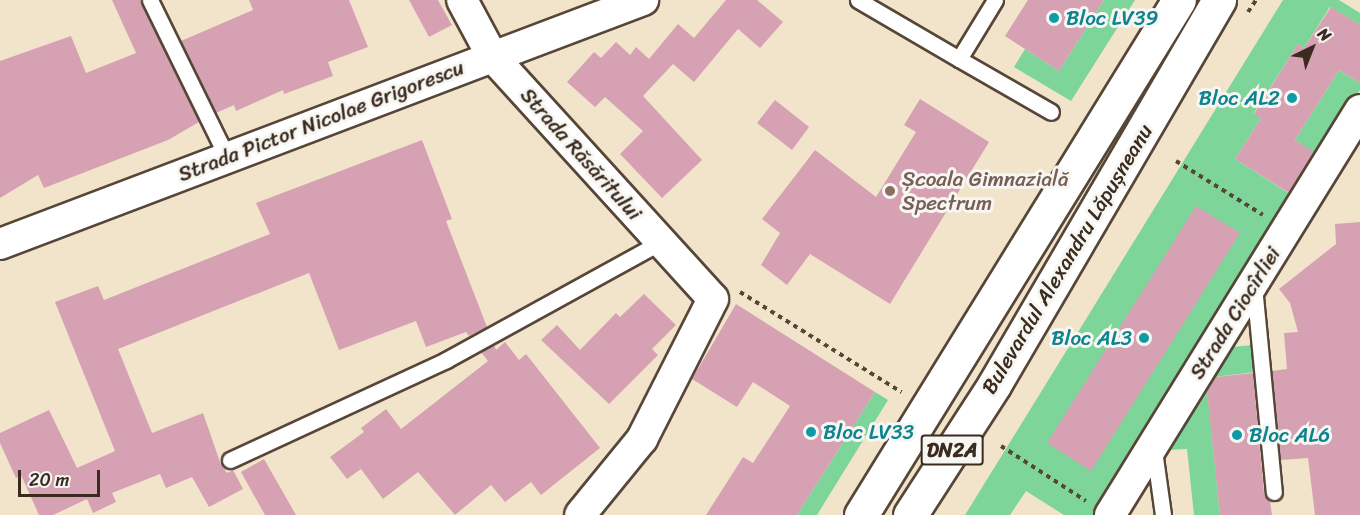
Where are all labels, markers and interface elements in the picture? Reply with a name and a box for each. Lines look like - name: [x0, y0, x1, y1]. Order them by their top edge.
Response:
- place label: Bloc LV39: [1066, 5, 1158, 31]
- marker: Bloc LV39: [1047, 11, 1061, 25]
- north arrow: [1282, 18, 1342, 78]
- text: N: [1311, 20, 1339, 49]
- street label: Strada Pictor Nicolae Grigorescu: [174, 55, 468, 187]
- street label: Strada Răsăritului: [515, 83, 647, 225]
- place label: Bloc AL2: [1199, 85, 1280, 111]
- marker: Bloc AL2: [1285, 91, 1299, 105]
- street label: Bulevardul Alexandru Lăpușneanu: [976, 119, 1158, 399]
- place label: Școala Gimnazială Spectrum: [902, 166, 1069, 216]
- marker: Școala Gimnazială Spectrum: [883, 184, 897, 198]
- street label: Strada Ciocîrliei: [1184, 242, 1286, 384]
- place label: Bloc AL3: [1051, 325, 1132, 351]
- marker: Bloc AL3: [1137, 331, 1151, 345]
- place label: Bloc LV33: [823, 419, 914, 445]
- place label: Bloc AL6: [1249, 422, 1330, 448]
- marker: Bloc LV33: [804, 425, 818, 439]
- marker: Bloc AL6: [1230, 428, 1244, 442]
- road number: DN2A: [920, 433, 984, 467]
- scale bar: [21, 458, 104, 496]
- text: 20 m: [29, 464, 69, 496]

